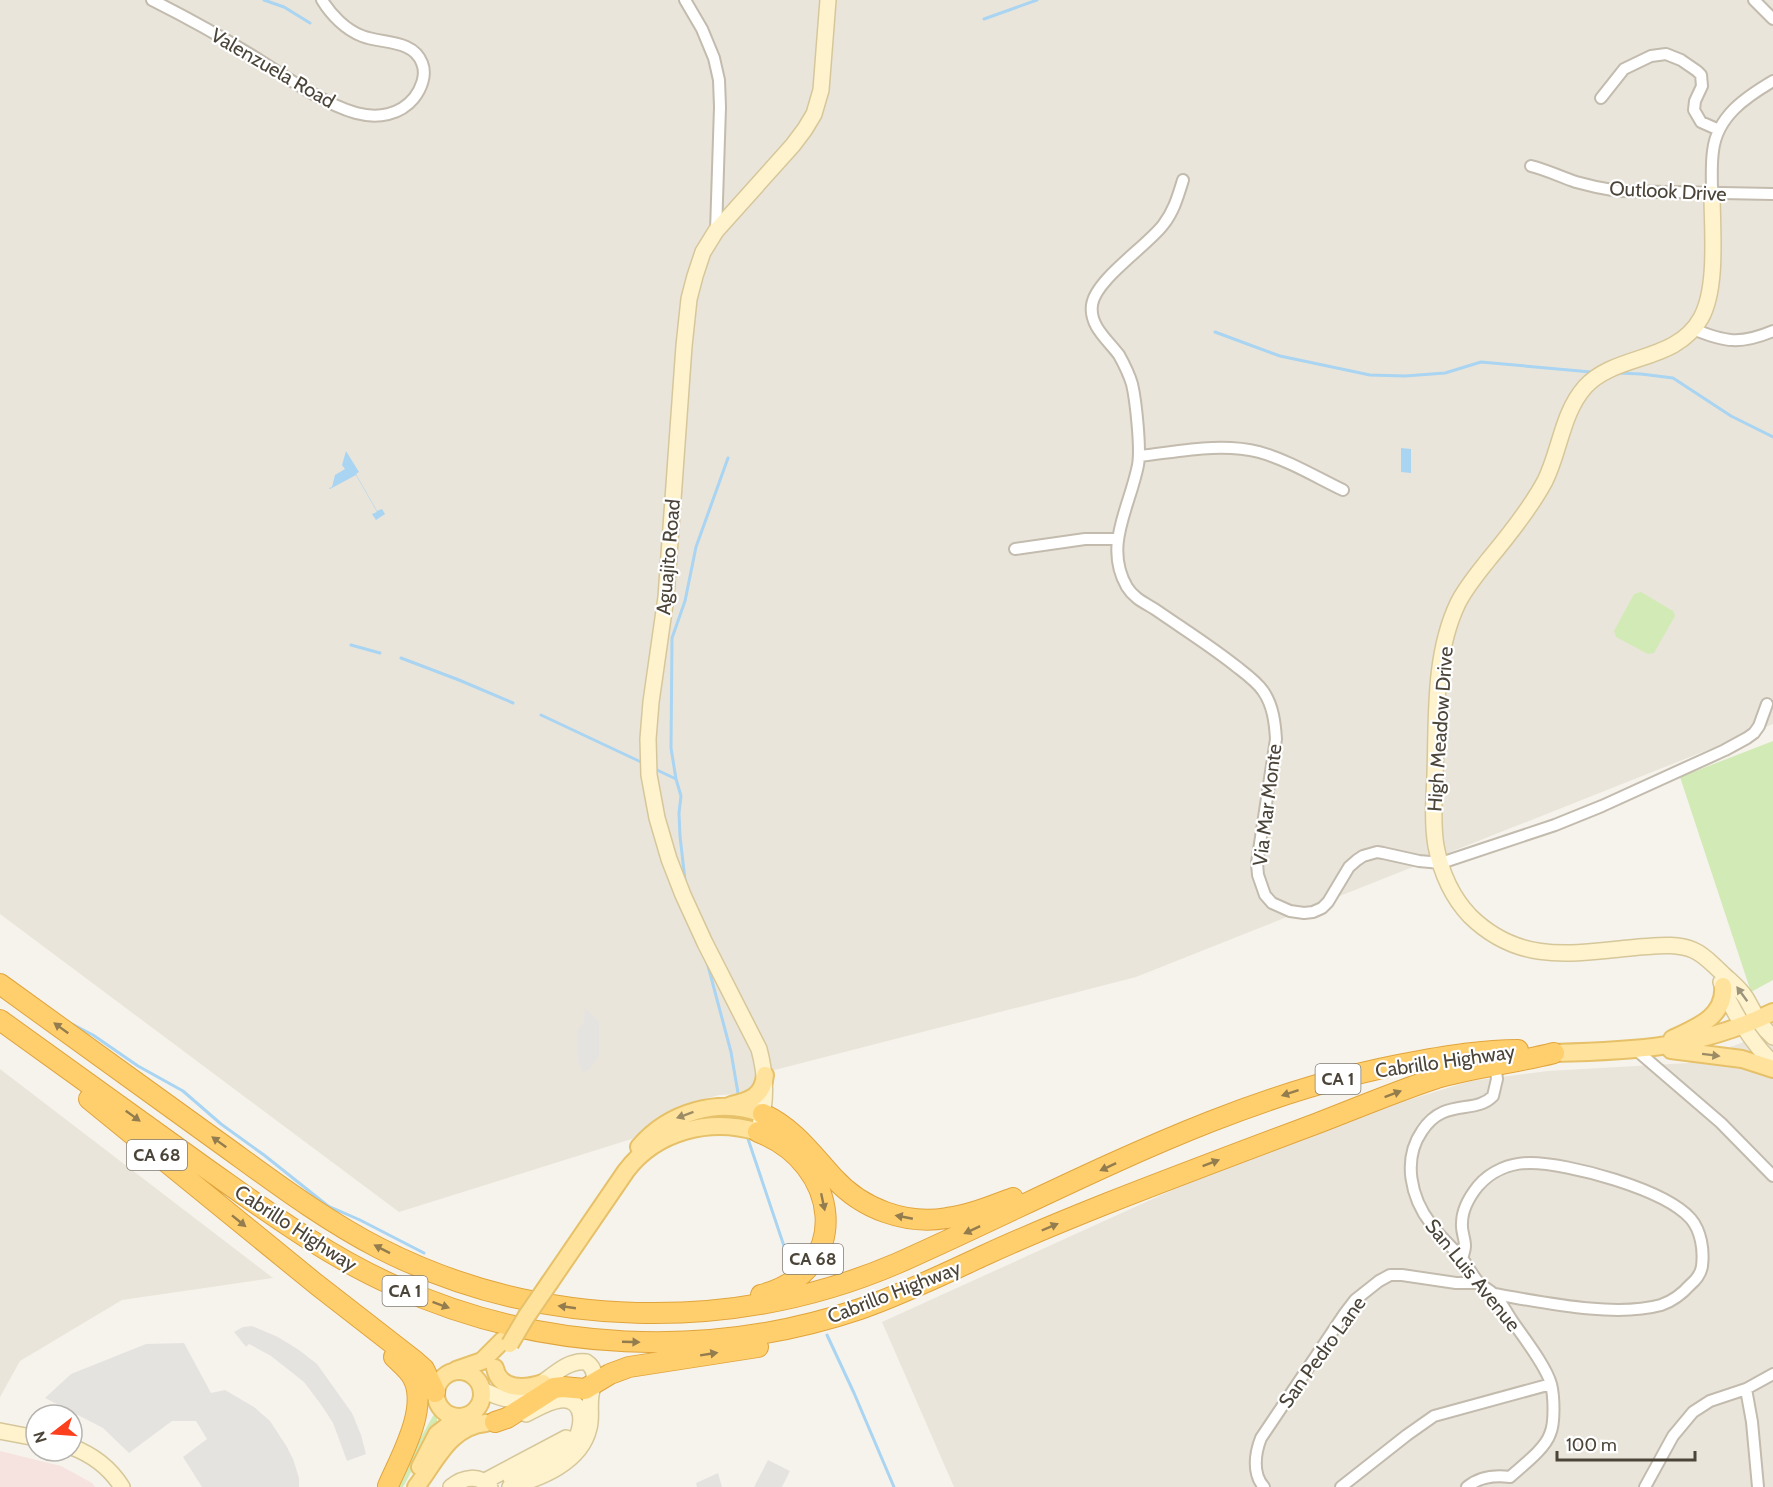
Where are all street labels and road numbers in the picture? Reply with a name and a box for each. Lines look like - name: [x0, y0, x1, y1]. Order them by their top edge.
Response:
- street label: Valenzuela Road: [207, 23, 339, 113]
- street label: Outlook Drive: [1609, 176, 1727, 206]
- street label: Aguajito Road: [651, 498, 685, 616]
- street label: High Meadow Drive: [1422, 646, 1458, 812]
- street label: Via Mar Monte: [1248, 743, 1286, 867]
- street label: Cabrillo Highway: [1374, 1039, 1516, 1083]
- road number: CA 1: [1316, 1064, 1360, 1094]
- road number: CA 68: [127, 1140, 187, 1170]
- street label: Cabrillo Highway: [230, 1180, 362, 1276]
- street label: San Luis Avenue: [1420, 1214, 1526, 1336]
- road number: CA 68: [783, 1244, 843, 1274]
- street label: Cabrillo Highway: [824, 1256, 964, 1328]
- road number: CA 1: [382, 1276, 428, 1306]
- street label: San Pedro Lane: [1273, 1292, 1371, 1412]

